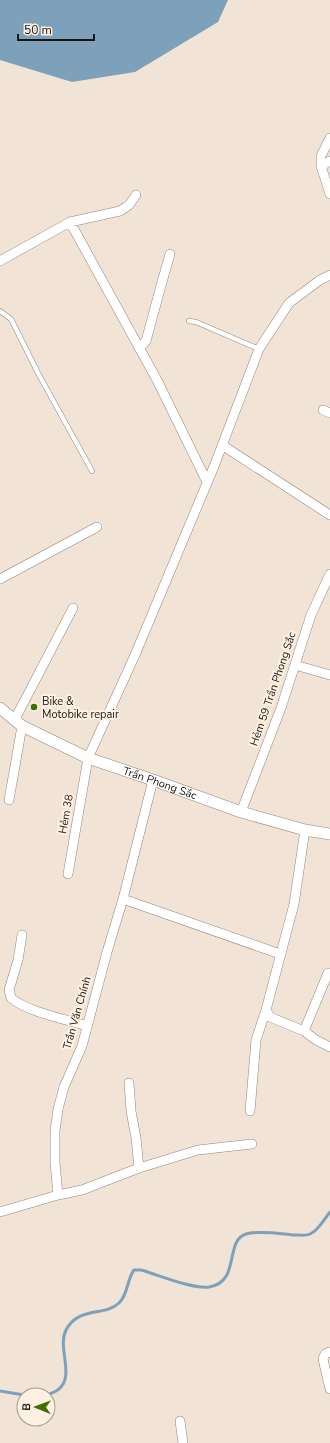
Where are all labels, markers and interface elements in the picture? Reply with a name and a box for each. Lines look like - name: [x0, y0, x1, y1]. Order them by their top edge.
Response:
- scale bar: [18, 16, 94, 42]
- text: 50 m: [24, 22, 52, 38]
- street label: Hẻm 59 Trần Phong Sắc: [246, 630, 300, 748]
- place label: Bike & Motobike repair: [42, 694, 119, 722]
- marker: Bike & Motobike repair: [29, 702, 39, 712]
- street label: Trần Phong Sắc: [121, 763, 199, 803]
- street label: Hẻm 38: [55, 793, 77, 835]
- street label: Trần Văn Chính: [59, 975, 95, 1051]
- north arrow: [16, 1387, 56, 1427]
- text: B: [19, 1403, 34, 1411]

